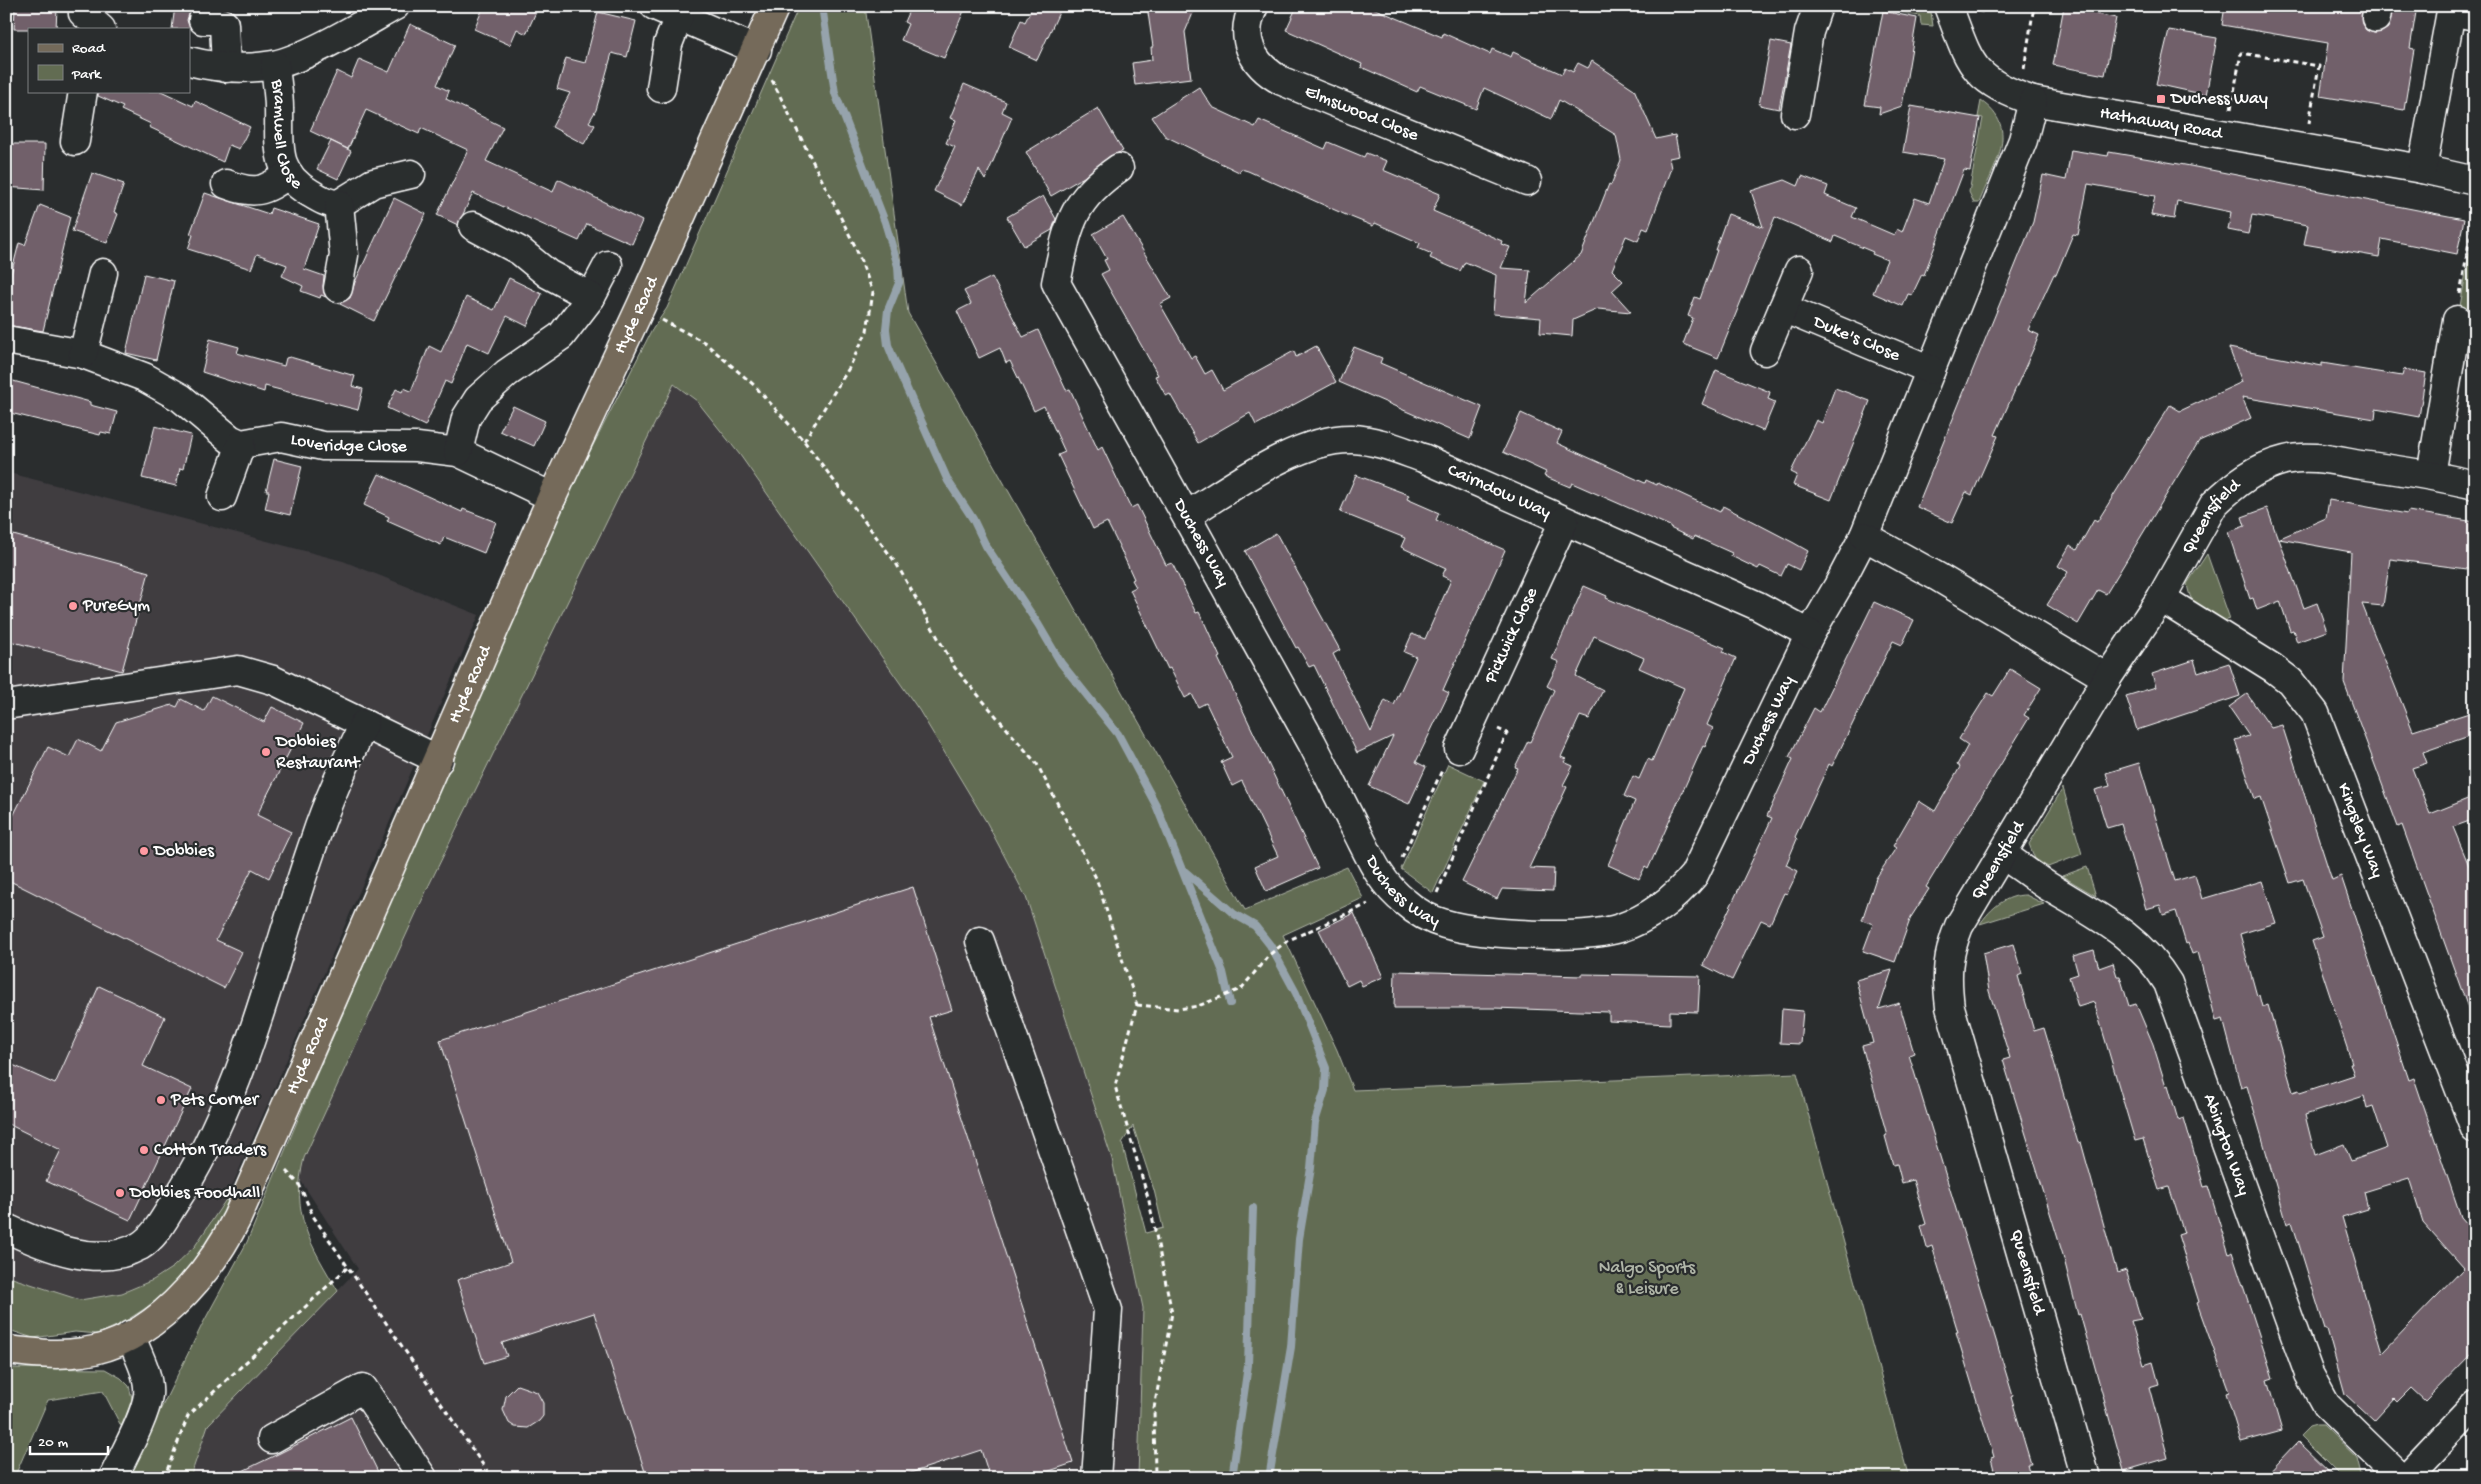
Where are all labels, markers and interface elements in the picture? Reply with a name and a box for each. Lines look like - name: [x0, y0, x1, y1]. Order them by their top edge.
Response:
- legend: [28, 28, 190, 92]
- text: Road: [72, 40, 106, 58]
- text: Park: [71, 66, 102, 84]
- street label: Bramwell Close: [266, 77, 307, 194]
- street label: Elmswood Close: [1301, 81, 1422, 146]
- place label: Duchess Way: [2170, 89, 2268, 110]
- marker: Duchess Way: [2155, 93, 2167, 105]
- street label: Hathaway Road: [2098, 102, 2225, 145]
- street label: Hyde Road: [610, 272, 664, 357]
- street label: Duke's Close: [1809, 311, 1904, 367]
- street label: Loveridge Close: [289, 429, 408, 457]
- street label: Cairndow Way: [1444, 460, 1554, 524]
- street label: Queensfield: [2177, 474, 2246, 558]
- street label: Duchess Way: [1168, 495, 1234, 591]
- street label: Pickwick Close: [1480, 584, 1543, 688]
- place label: PureGym: [82, 596, 150, 617]
- marker: PureGym: [67, 600, 79, 612]
- street label: Hyde Road: [444, 641, 497, 727]
- street label: Duchess Way: [1737, 672, 1799, 770]
- place label: Dobbies Restaurant: [275, 732, 361, 774]
- marker: Dobbies Restaurant: [260, 746, 272, 758]
- street label: Kingsley Way: [2332, 780, 2388, 881]
- street label: Queensfield: [1967, 816, 2030, 904]
- place label: Dobbies: [153, 841, 215, 862]
- marker: Dobbies: [138, 845, 150, 857]
- street label: Duchess Way: [1360, 851, 1443, 932]
- street label: Hyde Road: [282, 1012, 335, 1098]
- place label: Pets Corner: [170, 1090, 260, 1111]
- street label: Abington Way: [2198, 1091, 2254, 1199]
- marker: Pets Corner: [155, 1094, 167, 1106]
- place label: Cotton Traders: [154, 1140, 267, 1161]
- marker: Cotton Traders: [138, 1144, 150, 1156]
- place label: Dobbies Foodhall: [129, 1183, 260, 1204]
- marker: Dobbies Foodhall: [114, 1187, 126, 1199]
- street label: Queensfield: [2005, 1227, 2050, 1318]
- park label: Nalgo Sports & Leisure: [1599, 1258, 1697, 1300]
- scale bar: [30, 1424, 108, 1456]
- text: 20 m: [38, 1434, 68, 1452]

